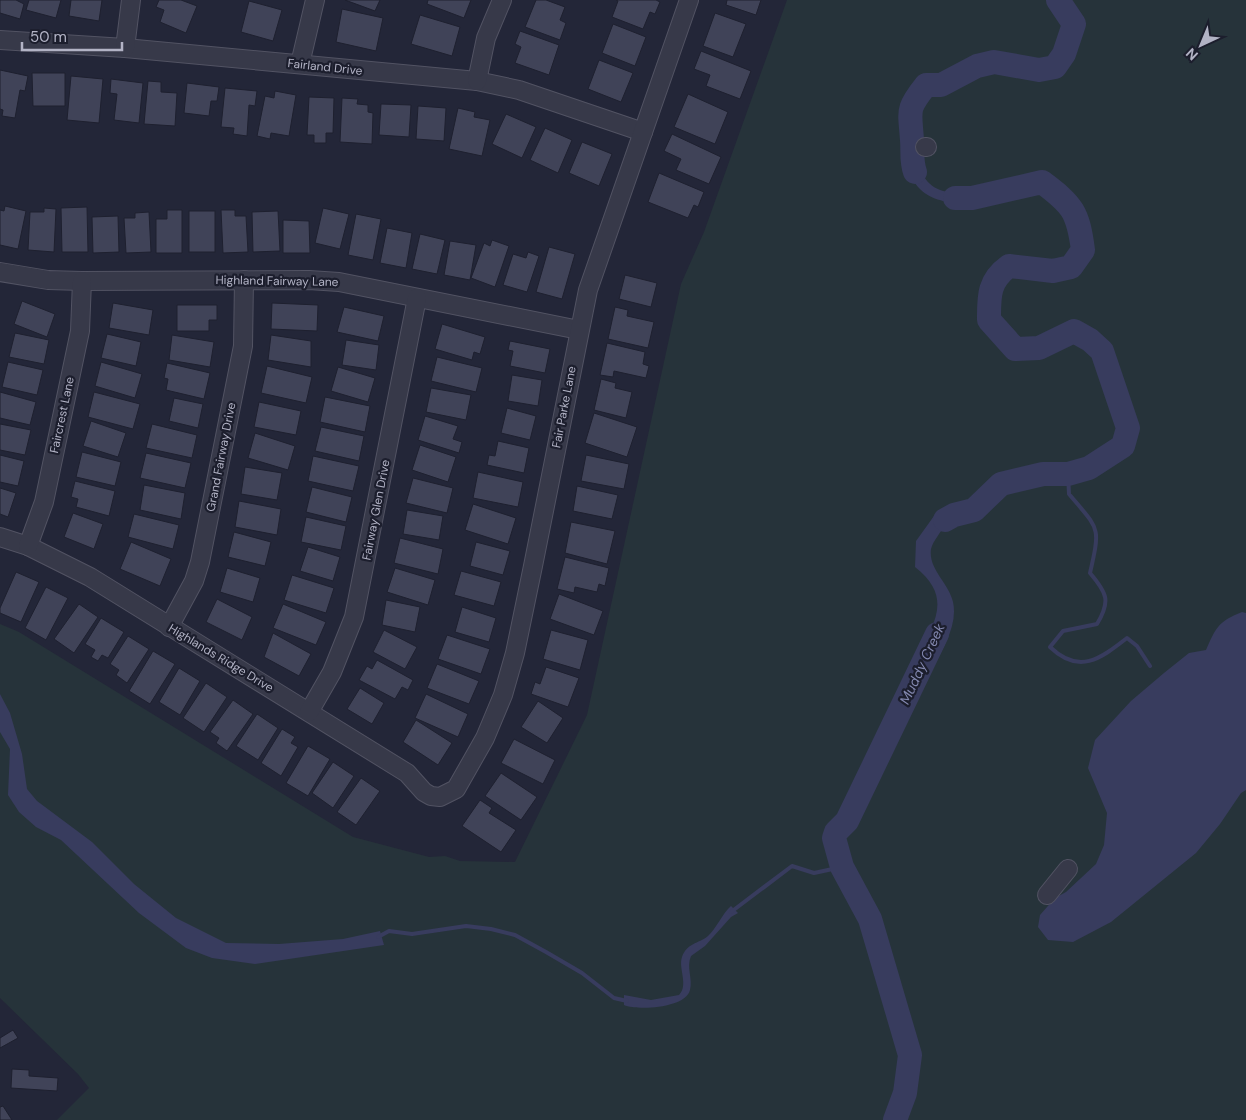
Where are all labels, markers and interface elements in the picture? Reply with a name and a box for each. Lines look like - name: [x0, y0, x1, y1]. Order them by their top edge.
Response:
- scale bar: [22, 20, 122, 52]
- north arrow: [1176, 20, 1226, 70]
- text: 50 m: [30, 27, 67, 47]
- text: N: [1182, 44, 1202, 64]
- street label: Fairland Drive: [287, 55, 363, 79]
- street label: Highland Fairway Lane: [215, 272, 339, 290]
- street label: Fair Parke Lane: [548, 365, 580, 449]
- street label: Faircrest Lane: [46, 375, 78, 455]
- street label: Grand Fairway Drive: [203, 401, 239, 513]
- street label: Fairway Glen Drive: [358, 458, 394, 562]
- street label: Highlands Ridge Drive: [165, 620, 277, 696]
- water label: Muddy Creek: [895, 620, 949, 707]

